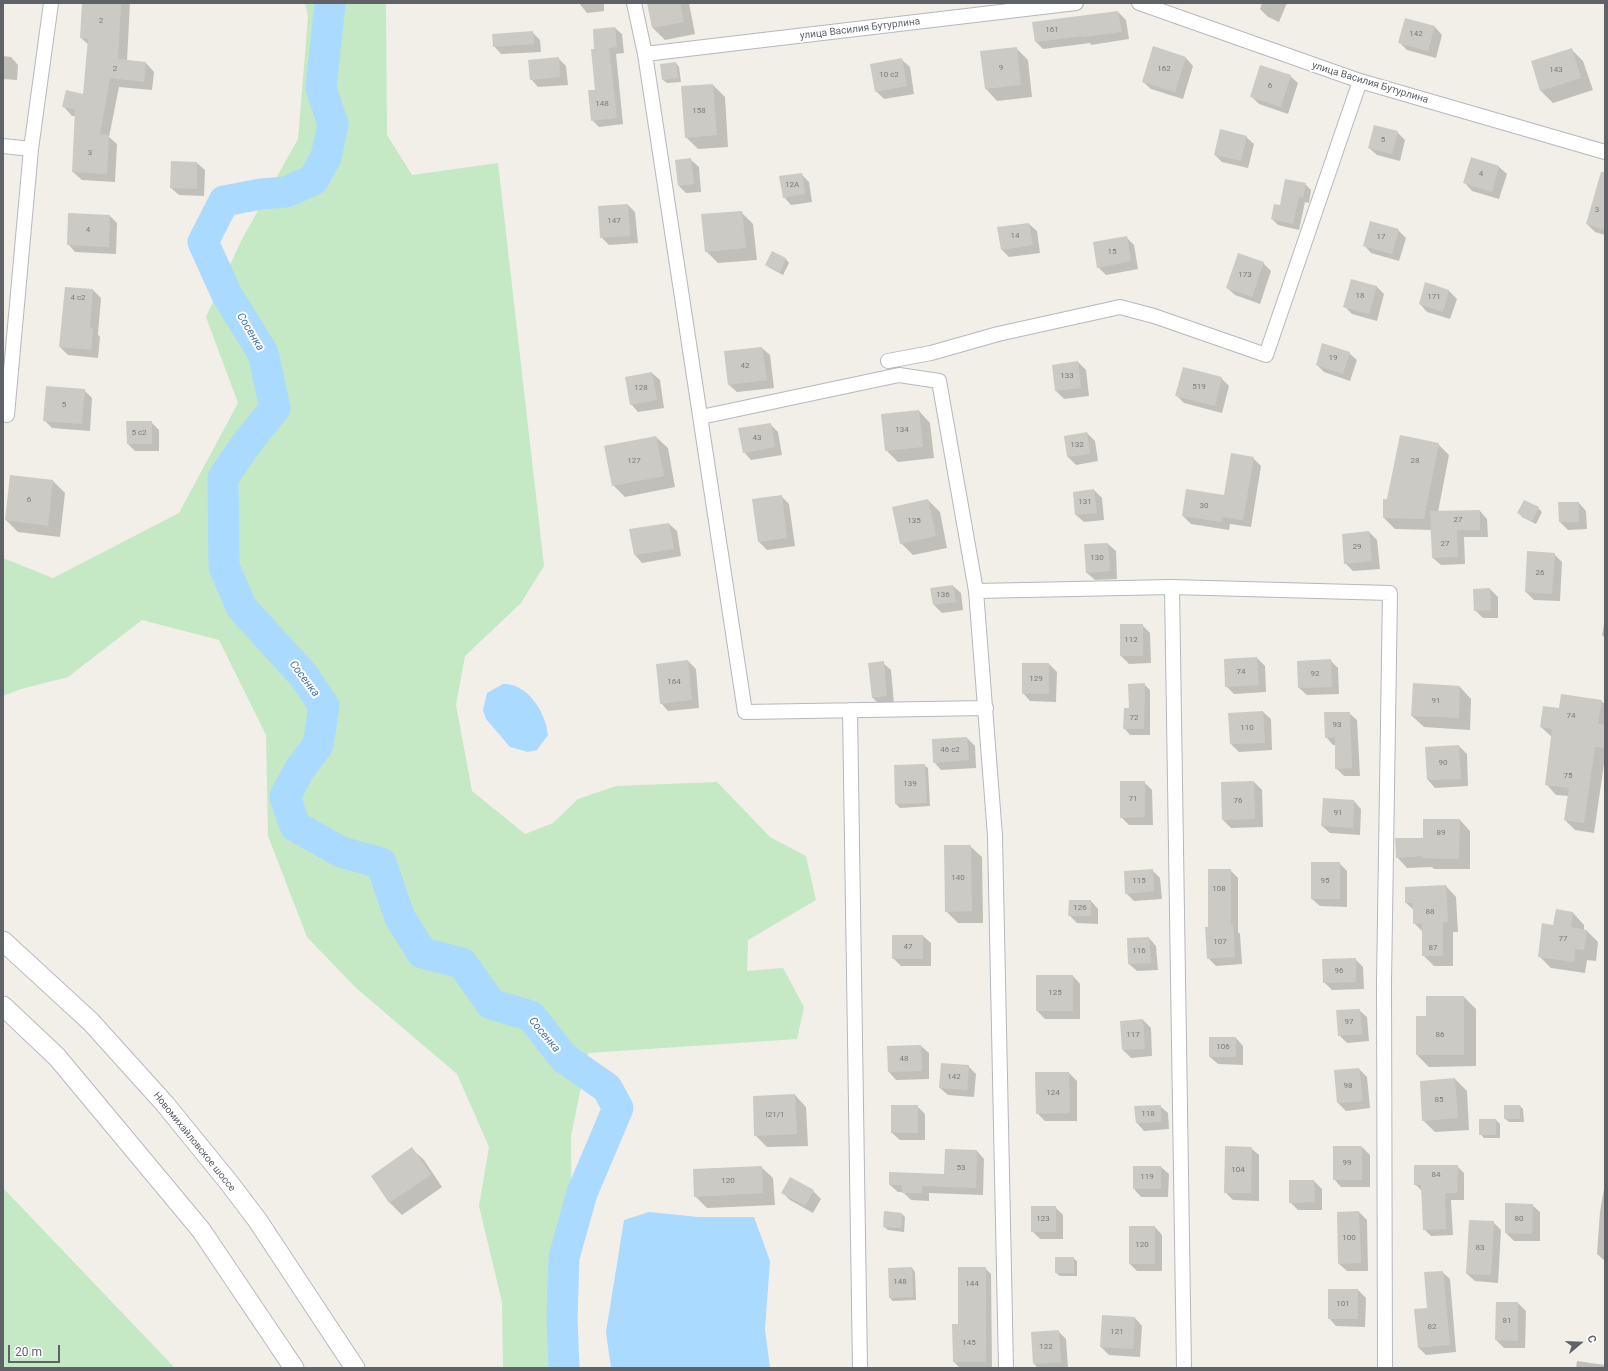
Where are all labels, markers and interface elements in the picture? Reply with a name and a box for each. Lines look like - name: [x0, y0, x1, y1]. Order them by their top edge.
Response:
- house number: 2: [99, 16, 103, 26]
- street label: улица Василия Бутурлина: [799, 16, 921, 42]
- house number: 161: [1045, 25, 1059, 35]
- house number: 142: [1409, 29, 1423, 39]
- street label: улица Василия Бутурлина: [1310, 60, 1430, 106]
- house number: 9: [999, 63, 1003, 73]
- house number: 2: [113, 64, 117, 74]
- house number: 162: [1157, 64, 1171, 74]
- house number: 143: [1549, 65, 1563, 75]
- house number: 10 с2: [879, 70, 899, 80]
- house number: 6: [1268, 81, 1272, 91]
- house number: 148: [595, 99, 609, 109]
- house number: 158: [692, 106, 706, 116]
- house number: 5: [1381, 135, 1385, 145]
- house number: 3: [88, 148, 92, 158]
- house number: 4: [1479, 169, 1483, 179]
- house number: 12А: [785, 180, 799, 190]
- house number: 3: [1595, 205, 1599, 215]
- house number: 147: [607, 216, 621, 226]
- house number: 4: [86, 225, 90, 235]
- house number: 14: [1011, 231, 1019, 241]
- house number: 17: [1377, 232, 1385, 242]
- house number: 15: [1108, 247, 1116, 257]
- house number: 173: [1238, 270, 1252, 280]
- house number: 18: [1356, 291, 1364, 301]
- house number: 171: [1427, 292, 1441, 302]
- house number: 4 с2: [70, 293, 86, 303]
- water label: Сосенка: [234, 311, 266, 353]
- house number: 19: [1329, 353, 1337, 363]
- house number: 42: [741, 361, 749, 371]
- house number: 133: [1060, 371, 1074, 381]
- house number: 519: [1192, 382, 1206, 392]
- house number: 128: [634, 383, 648, 393]
- house number: 5: [62, 400, 66, 410]
- house number: 134: [895, 425, 909, 435]
- house number: 5 с2: [131, 428, 147, 438]
- house number: 43: [753, 433, 761, 443]
- house number: 132: [1070, 440, 1084, 450]
- house number: 127: [627, 456, 641, 466]
- house number: 28: [1411, 456, 1419, 466]
- house number: 6: [27, 495, 31, 505]
- house number: 131: [1078, 497, 1092, 507]
- house number: 30: [1200, 501, 1208, 511]
- house number: 27: [1454, 515, 1462, 525]
- house number: 135: [907, 516, 921, 526]
- house number: 27: [1441, 539, 1449, 549]
- house number: 29: [1353, 542, 1361, 552]
- house number: 130: [1090, 553, 1104, 563]
- house number: 26: [1536, 568, 1544, 578]
- house number: 136: [936, 590, 950, 600]
- house number: 112: [1124, 635, 1138, 645]
- water label: Сосенка: [286, 658, 322, 700]
- house number: 74: [1237, 667, 1245, 677]
- house number: 92: [1311, 669, 1319, 679]
- house number: 129: [1029, 674, 1043, 684]
- house number: 164: [667, 677, 681, 687]
- house number: 91: [1432, 696, 1440, 706]
- house number: 74: [1567, 711, 1575, 721]
- house number: 72: [1130, 713, 1138, 723]
- house number: 93: [1333, 720, 1341, 730]
- house number: 110: [1240, 723, 1254, 733]
- house number: 46 с2: [940, 745, 960, 755]
- house number: 90: [1439, 758, 1447, 768]
- house number: 75: [1564, 771, 1572, 781]
- house number: 139: [903, 779, 917, 789]
- house number: 71: [1129, 794, 1137, 804]
- house number: 76: [1234, 796, 1242, 806]
- house number: 91: [1334, 808, 1342, 818]
- house number: 89: [1437, 828, 1445, 838]
- house number: 140: [951, 873, 965, 883]
- house number: 115: [1132, 876, 1146, 886]
- house number: 95: [1321, 876, 1329, 886]
- house number: 108: [1212, 884, 1226, 894]
- house number: 126: [1073, 903, 1087, 913]
- house number: 88: [1426, 907, 1434, 917]
- house number: 77: [1559, 934, 1567, 944]
- house number: 107: [1213, 937, 1227, 947]
- house number: 47: [904, 942, 912, 952]
- house number: 87: [1429, 943, 1437, 953]
- house number: 116: [1132, 946, 1146, 956]
- house number: 96: [1335, 966, 1343, 976]
- house number: 125: [1048, 988, 1062, 998]
- water label: Сосенка: [525, 1015, 563, 1055]
- house number: 97: [1345, 1017, 1353, 1027]
- house number: 117: [1126, 1030, 1140, 1040]
- house number: 86: [1436, 1030, 1444, 1040]
- house number: 106: [1216, 1042, 1230, 1052]
- house number: 48: [900, 1054, 908, 1064]
- house number: 142: [947, 1072, 961, 1082]
- house number: 98: [1344, 1081, 1352, 1091]
- house number: 124: [1046, 1088, 1060, 1098]
- street label: Новомихайловское шоссе: [150, 1090, 238, 1194]
- house number: 85: [1435, 1095, 1443, 1105]
- house number: 118: [1141, 1109, 1155, 1119]
- house number: !21/1: [766, 1110, 784, 1120]
- house number: 99: [1343, 1158, 1351, 1168]
- house number: 53: [957, 1163, 965, 1173]
- house number: 104: [1231, 1165, 1245, 1175]
- house number: 84: [1432, 1170, 1440, 1180]
- house number: 119: [1140, 1172, 1154, 1182]
- house number: 120: [721, 1176, 735, 1186]
- house number: 123: [1036, 1214, 1050, 1224]
- house number: 80: [1515, 1214, 1523, 1224]
- house number: 100: [1342, 1233, 1356, 1243]
- house number: 120: [1135, 1240, 1149, 1250]
- house number: 83: [1476, 1243, 1484, 1253]
- house number: 148: [893, 1277, 907, 1287]
- house number: 144: [965, 1279, 979, 1289]
- house number: 101: [1336, 1299, 1350, 1309]
- house number: 81: [1503, 1316, 1511, 1326]
- house number: 82: [1428, 1322, 1436, 1332]
- north arrow: [1560, 1323, 1600, 1363]
- house number: 121: [1110, 1327, 1124, 1337]
- text: С: [1584, 1333, 1599, 1344]
- scale bar: [10, 1337, 62, 1363]
- house number: 145: [962, 1338, 976, 1348]
- house number: 122: [1039, 1342, 1053, 1352]
- text: 20 m: [15, 1345, 42, 1359]

